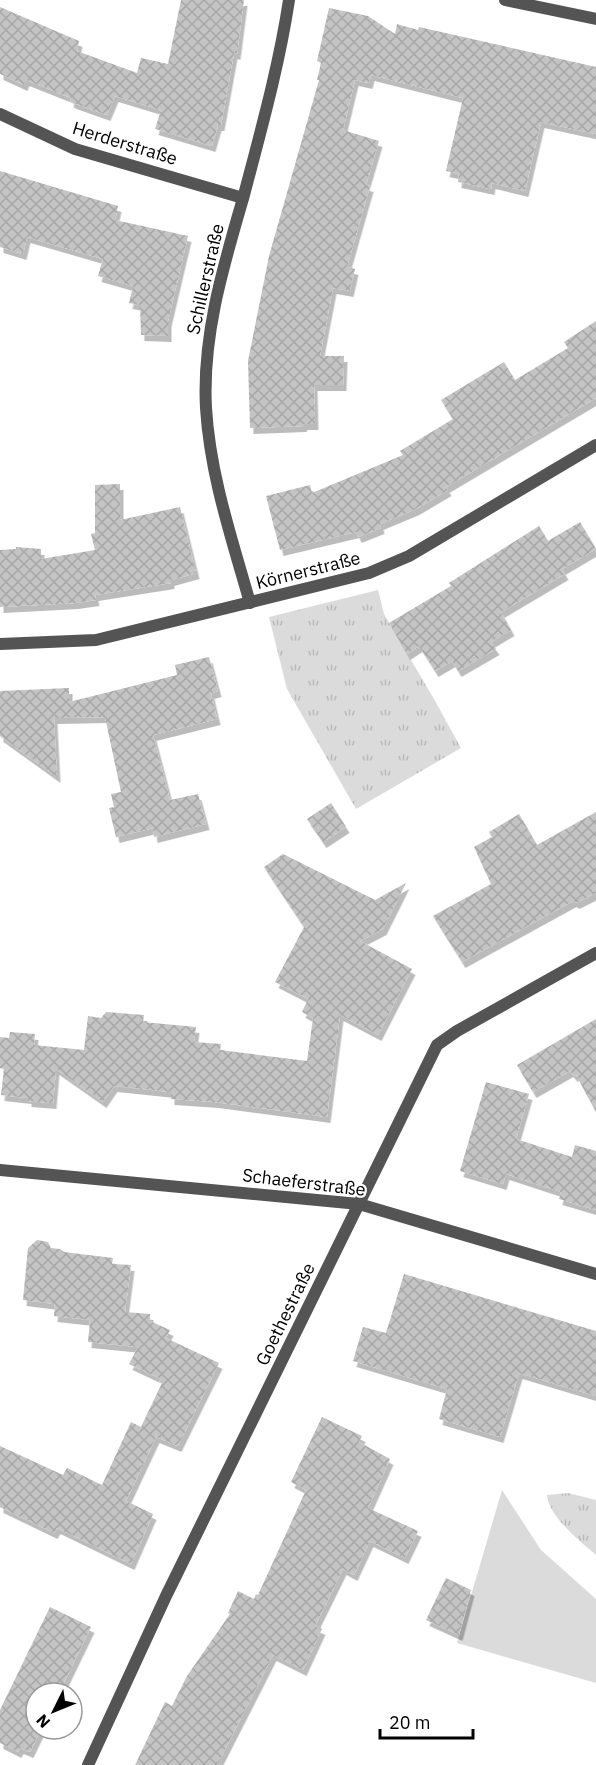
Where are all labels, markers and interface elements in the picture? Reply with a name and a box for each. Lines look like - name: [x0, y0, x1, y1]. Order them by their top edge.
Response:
- street label: Herderstraße: [70, 116, 180, 170]
- street label: Schillerstraße: [181, 221, 229, 337]
- street label: Körnerstraße: [253, 546, 363, 594]
- street label: Schaeferstraße: [241, 1163, 367, 1201]
- street label: Goethestraße: [250, 1259, 320, 1369]
- north arrow: [24, 1681, 84, 1741]
- scale bar: [380, 1702, 473, 1740]
- text: N: [32, 1710, 54, 1732]
- text: 20 m: [389, 1711, 431, 1734]

